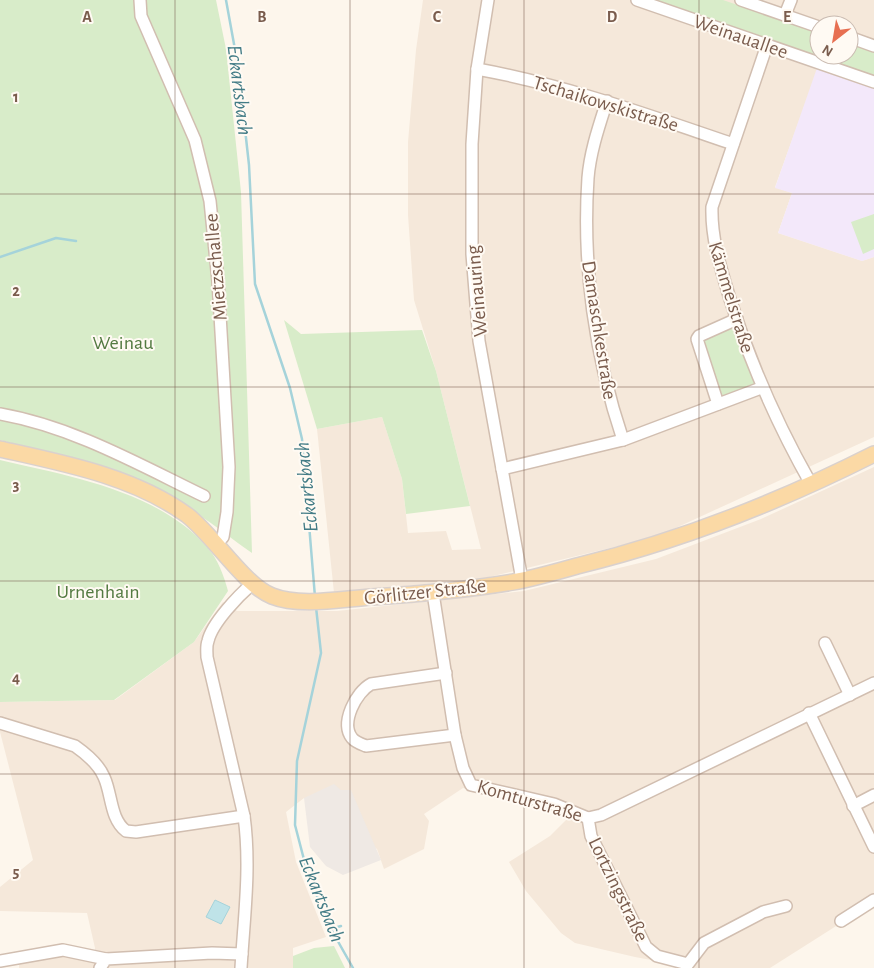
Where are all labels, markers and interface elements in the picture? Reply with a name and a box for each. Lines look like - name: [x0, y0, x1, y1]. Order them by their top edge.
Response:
- text: A: [82, 9, 92, 25]
- text: B: [257, 9, 267, 25]
- text: C: [433, 9, 442, 25]
- text: D: [607, 9, 618, 25]
- text: E: [783, 9, 791, 25]
- street label: Weinauallee: [691, 11, 790, 62]
- north arrow: [809, 15, 859, 65]
- text: N: [820, 42, 836, 59]
- water label: Eckartsbach: [224, 44, 255, 136]
- street label: Tschaikowskistraße: [531, 72, 681, 136]
- text: 1: [13, 89, 19, 105]
- street label: Mietzschallee: [201, 212, 231, 321]
- street label: Kämmelstraße: [705, 239, 757, 355]
- street label: Weinauring: [463, 244, 491, 338]
- street label: Damaschkestraße: [578, 259, 620, 401]
- text: 2: [12, 283, 20, 299]
- park label: Weinau: [93, 333, 153, 353]
- water label: Eckartsbach: [291, 441, 322, 533]
- text: 3: [13, 477, 20, 493]
- street label: Görlitzer Straße: [363, 576, 487, 608]
- park label: Urnenhain: [56, 582, 140, 602]
- text: 4: [12, 670, 20, 686]
- street label: Komturstraße: [475, 776, 585, 826]
- street label: Lortzingstraße: [584, 834, 652, 945]
- water label: Eckartsbach: [295, 853, 348, 945]
- text: 5: [13, 864, 20, 880]

